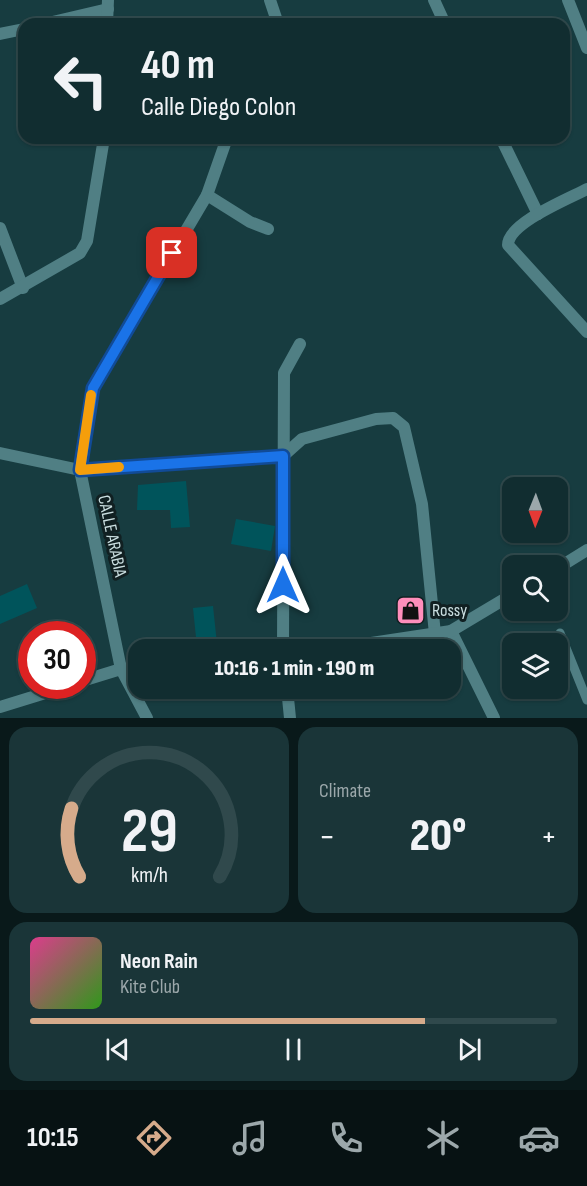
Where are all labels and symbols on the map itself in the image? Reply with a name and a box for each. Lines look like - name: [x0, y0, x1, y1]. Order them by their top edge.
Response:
- pin: [146, 227, 197, 278]
- north arrow: [502, 477, 568, 543]
- street label: CALLE ARABIA: [93, 493, 131, 579]
- position arrow: [251, 553, 315, 617]
- shop icon: Rossy: [395, 594, 427, 626]
- place label: Rossy: [432, 600, 467, 621]
- speed limit sign: 30: [18, 621, 96, 699]

